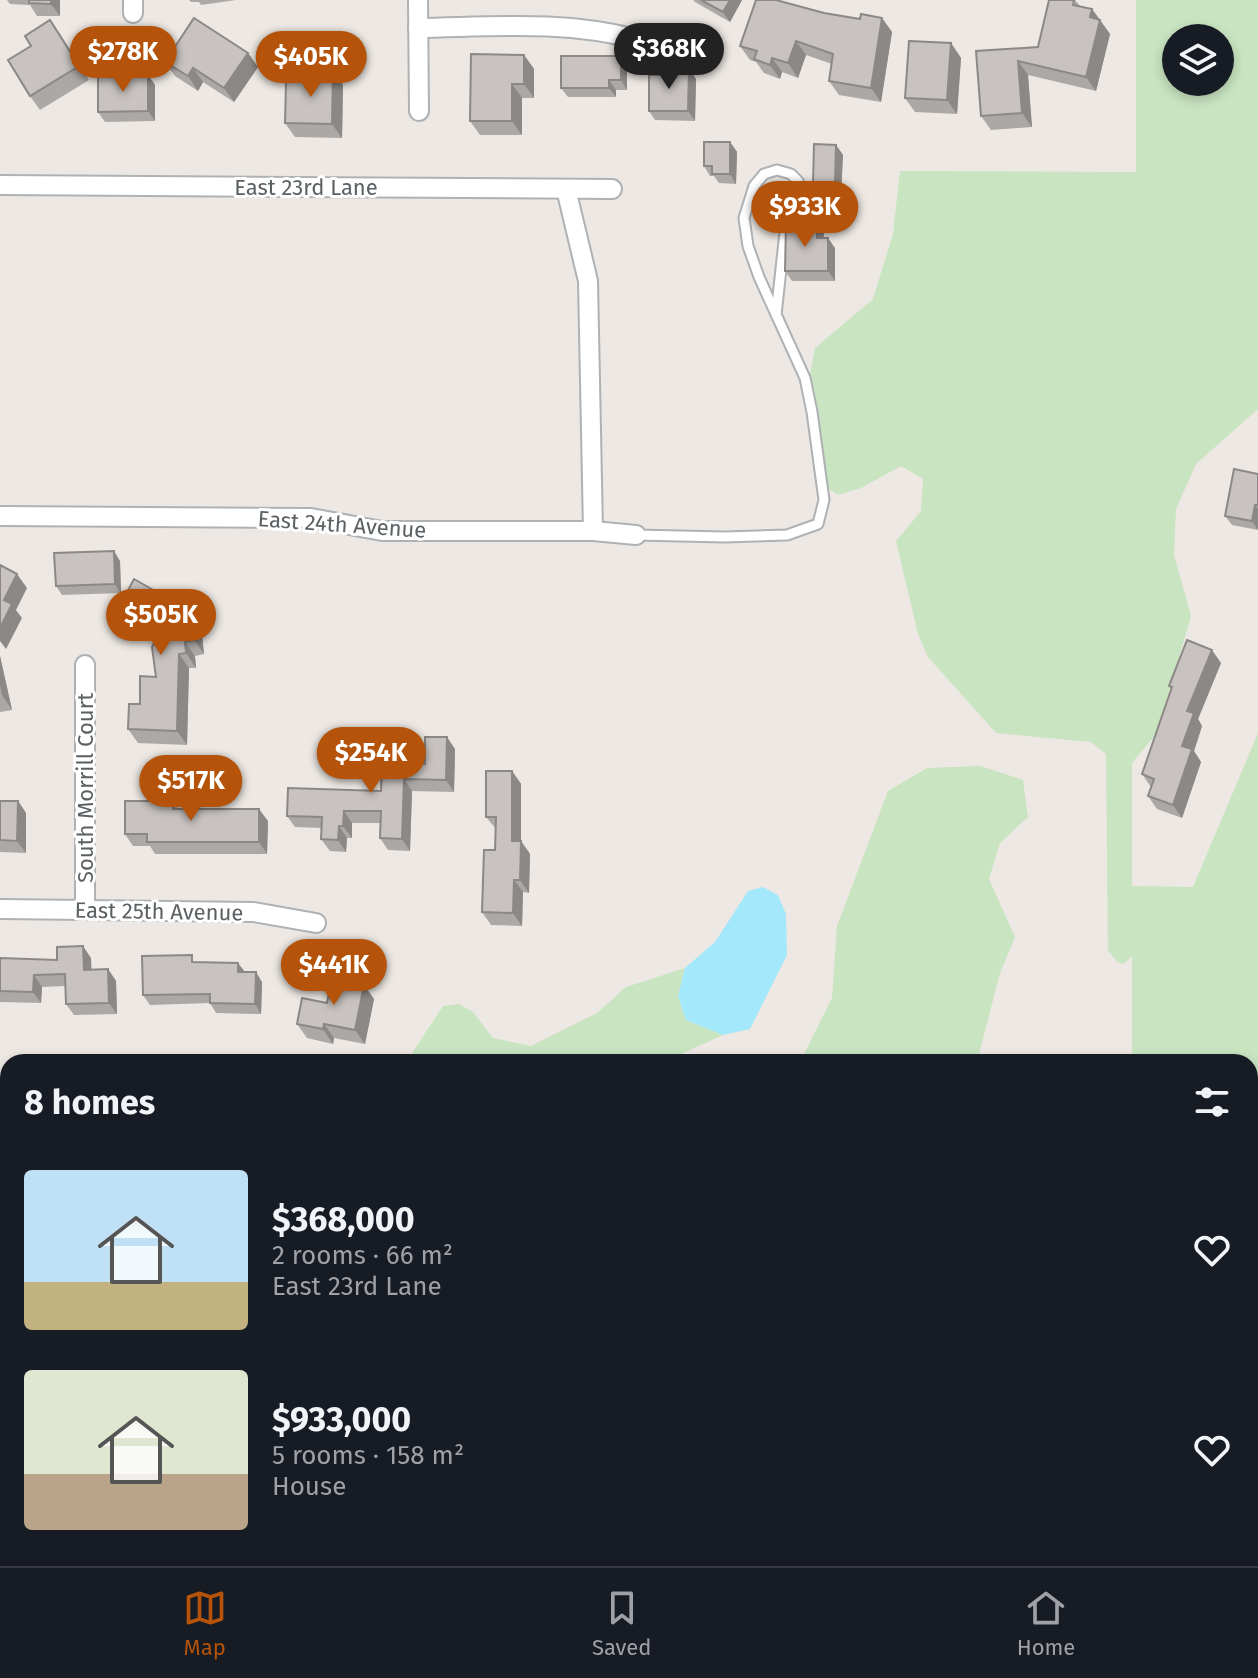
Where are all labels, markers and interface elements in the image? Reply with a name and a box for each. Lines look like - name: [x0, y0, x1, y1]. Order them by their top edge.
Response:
- pin: $368K: [613, 23, 725, 91]
- map controls: [1162, 24, 1234, 96]
- button: layers: [1162, 24, 1234, 96]
- pin: $278K: [67, 26, 179, 94]
- pin: $405K: [255, 31, 367, 99]
- text: $368K: [632, 33, 706, 64]
- text: $278K: [88, 36, 158, 67]
- text: $405K: [274, 41, 348, 72]
- street label: East 23rd Lane: [234, 174, 378, 201]
- pin: $933K: [749, 181, 861, 249]
- text: $933K: [769, 191, 841, 222]
- street label: East 24th Avenue: [257, 505, 427, 544]
- pin: $505K: [105, 589, 217, 657]
- text: $505K: [124, 599, 198, 630]
- street label: South Morrill Court: [72, 693, 99, 883]
- pin: $254K: [315, 727, 427, 795]
- text: $254K: [335, 737, 407, 768]
- pin: $517K: [135, 755, 247, 823]
- text: $517K: [157, 765, 225, 796]
- street label: East 25th Avenue: [74, 897, 244, 926]
- pin: $441K: [278, 939, 390, 1007]
- text: $441K: [299, 949, 369, 980]
- icon: filters: [1190, 1080, 1234, 1124]
- text: 8 homes: [24, 1082, 155, 1123]
- text: $368,000: [272, 1199, 415, 1240]
- icon: home: [88, 1202, 184, 1298]
- icon: heart: [1190, 1228, 1234, 1272]
- text: 2 rooms · 66 m²: [272, 1240, 453, 1271]
- text: East 23rd Lane: [272, 1271, 442, 1302]
- text: $933,000: [272, 1399, 411, 1440]
- icon: home: [88, 1402, 184, 1498]
- icon: heart: [1190, 1428, 1234, 1472]
- text: 5 rooms · 158 m²: [272, 1440, 464, 1471]
- text: House: [272, 1471, 346, 1502]
- tab: Map: [183, 1586, 227, 1661]
- tab: Saved: [592, 1586, 651, 1661]
- tab: Home: [1017, 1586, 1075, 1661]

